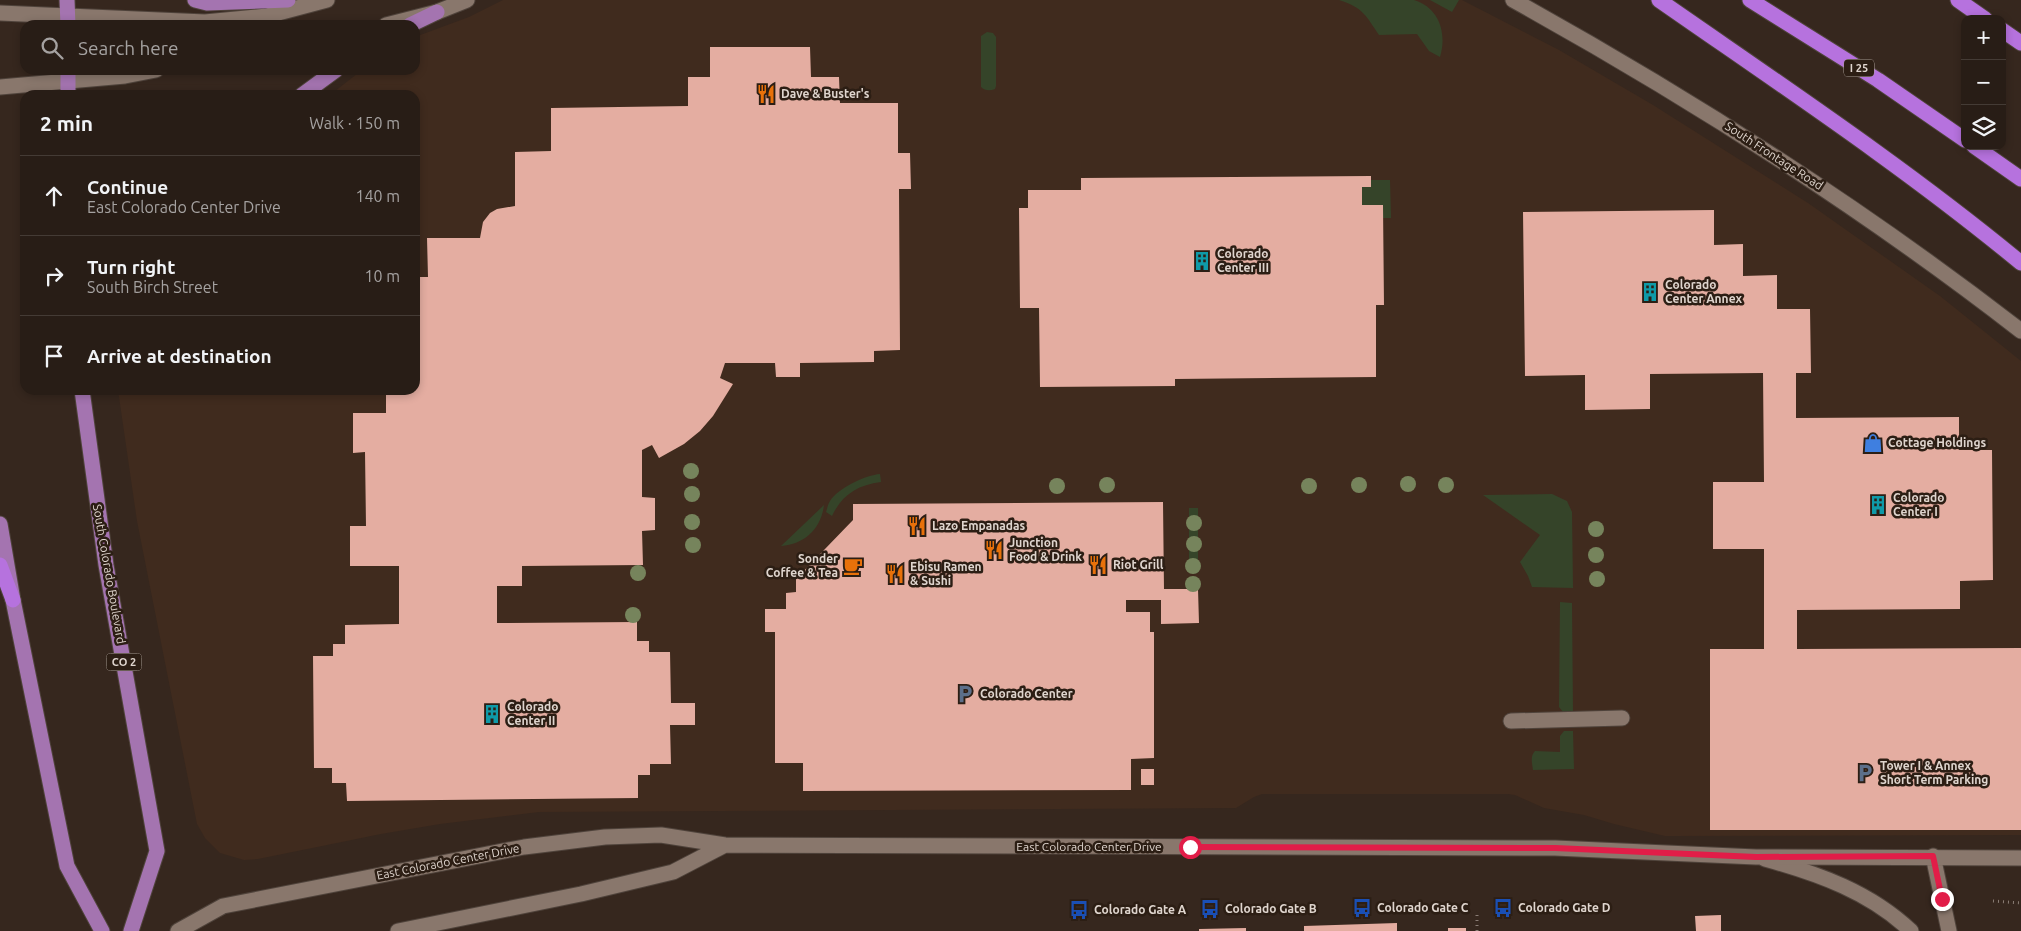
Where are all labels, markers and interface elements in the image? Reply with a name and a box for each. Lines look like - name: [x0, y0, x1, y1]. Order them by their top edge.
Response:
- map controls: [1961, 15, 2006, 150]
- button: +: [1961, 15, 2006, 60]
- search box: [20, 20, 420, 75]
- icon: search: [38, 34, 66, 62]
- text: Search here: [78, 37, 178, 59]
- road number: I 25: [1844, 59, 1874, 76]
- button: −: [1961, 60, 2006, 105]
- restaurant icon: Dave & Buster's: [755, 83, 777, 105]
- place label: Dave & Buster's: [781, 87, 870, 100]
- button: layers: [1961, 105, 2006, 150]
- text: 2 min: [40, 111, 93, 135]
- text: Walk · 150 m: [309, 114, 400, 132]
- street label: South Frontage Road: [1723, 119, 1826, 192]
- text: Continue: [87, 176, 168, 198]
- icon: ahead: [40, 182, 68, 210]
- text: 140 m: [355, 187, 400, 205]
- text: East Colorado Center Drive: [87, 198, 281, 216]
- place label: Colorado Center III: [1217, 247, 1269, 274]
- building icon: Colorado Center III: [1191, 250, 1213, 272]
- text: Turn right: [87, 256, 175, 278]
- icon: right: [40, 262, 68, 290]
- text: 10 m: [364, 267, 400, 285]
- text: South Birch Street: [87, 278, 218, 296]
- place label: Colorado Center Annex: [1665, 278, 1743, 305]
- building icon: Colorado Center Annex: [1639, 281, 1661, 303]
- icon: arrive: [40, 342, 68, 370]
- text: Arrive at destination: [87, 345, 272, 367]
- shop icon: Cottage Holdings: [1862, 432, 1884, 454]
- place label: Cottage Holdings: [1888, 436, 1986, 449]
- place label: Colorado Center I: [1893, 491, 1944, 518]
- building icon: Colorado Center I: [1867, 494, 1889, 516]
- street label: South Colorado Boulevard: [91, 503, 128, 645]
- restaurant icon: Lazo Empanadas: [906, 515, 928, 537]
- place label: Lazo Empanadas: [932, 519, 1025, 532]
- place label: Junction Food & Drink: [1009, 536, 1082, 563]
- restaurant icon: Junction Food & Drink: [983, 539, 1005, 561]
- place label: Sonder Coffee & Tea: [766, 552, 838, 579]
- restaurant icon: Riot Grill: [1087, 554, 1109, 576]
- cafe icon: Sonder Coffee & Tea: [842, 555, 864, 577]
- place label: Riot Grill: [1113, 558, 1164, 571]
- place label: Ebisu Ramen & Sushi: [910, 560, 982, 587]
- restaurant icon: Ebisu Ramen & Sushi: [884, 563, 906, 585]
- road number: CO 2: [106, 654, 142, 670]
- parking icon: Colorado Center: [954, 683, 976, 705]
- place label: Colorado Center: [980, 687, 1073, 700]
- place label: Colorado Center II: [507, 700, 558, 727]
- building icon: Colorado Center II: [481, 703, 503, 725]
- place label: Tower I & Annex Short Term Parking: [1880, 759, 1988, 786]
- parking icon: Tower I & Annex Short Term Parking: [1854, 762, 1876, 784]
- route start: [1179, 836, 1202, 859]
- street label: East Colorado Center Drive: [1016, 840, 1162, 853]
- street label: East Colorado Center Drive: [375, 841, 521, 882]
- route end: [1931, 888, 1954, 911]
- bus stop icon: Colorado Gate C: [1351, 897, 1373, 919]
- bus stop icon: Colorado Gate D: [1492, 897, 1514, 919]
- bus stop icon: Colorado Gate B: [1199, 898, 1221, 920]
- bus stop icon: Colorado Gate A: [1068, 899, 1090, 921]
- place label: Colorado Gate C: [1377, 901, 1469, 914]
- place label: Colorado Gate D: [1518, 901, 1611, 914]
- place label: Colorado Gate B: [1225, 902, 1317, 915]
- place label: Colorado Gate A: [1094, 903, 1187, 916]

